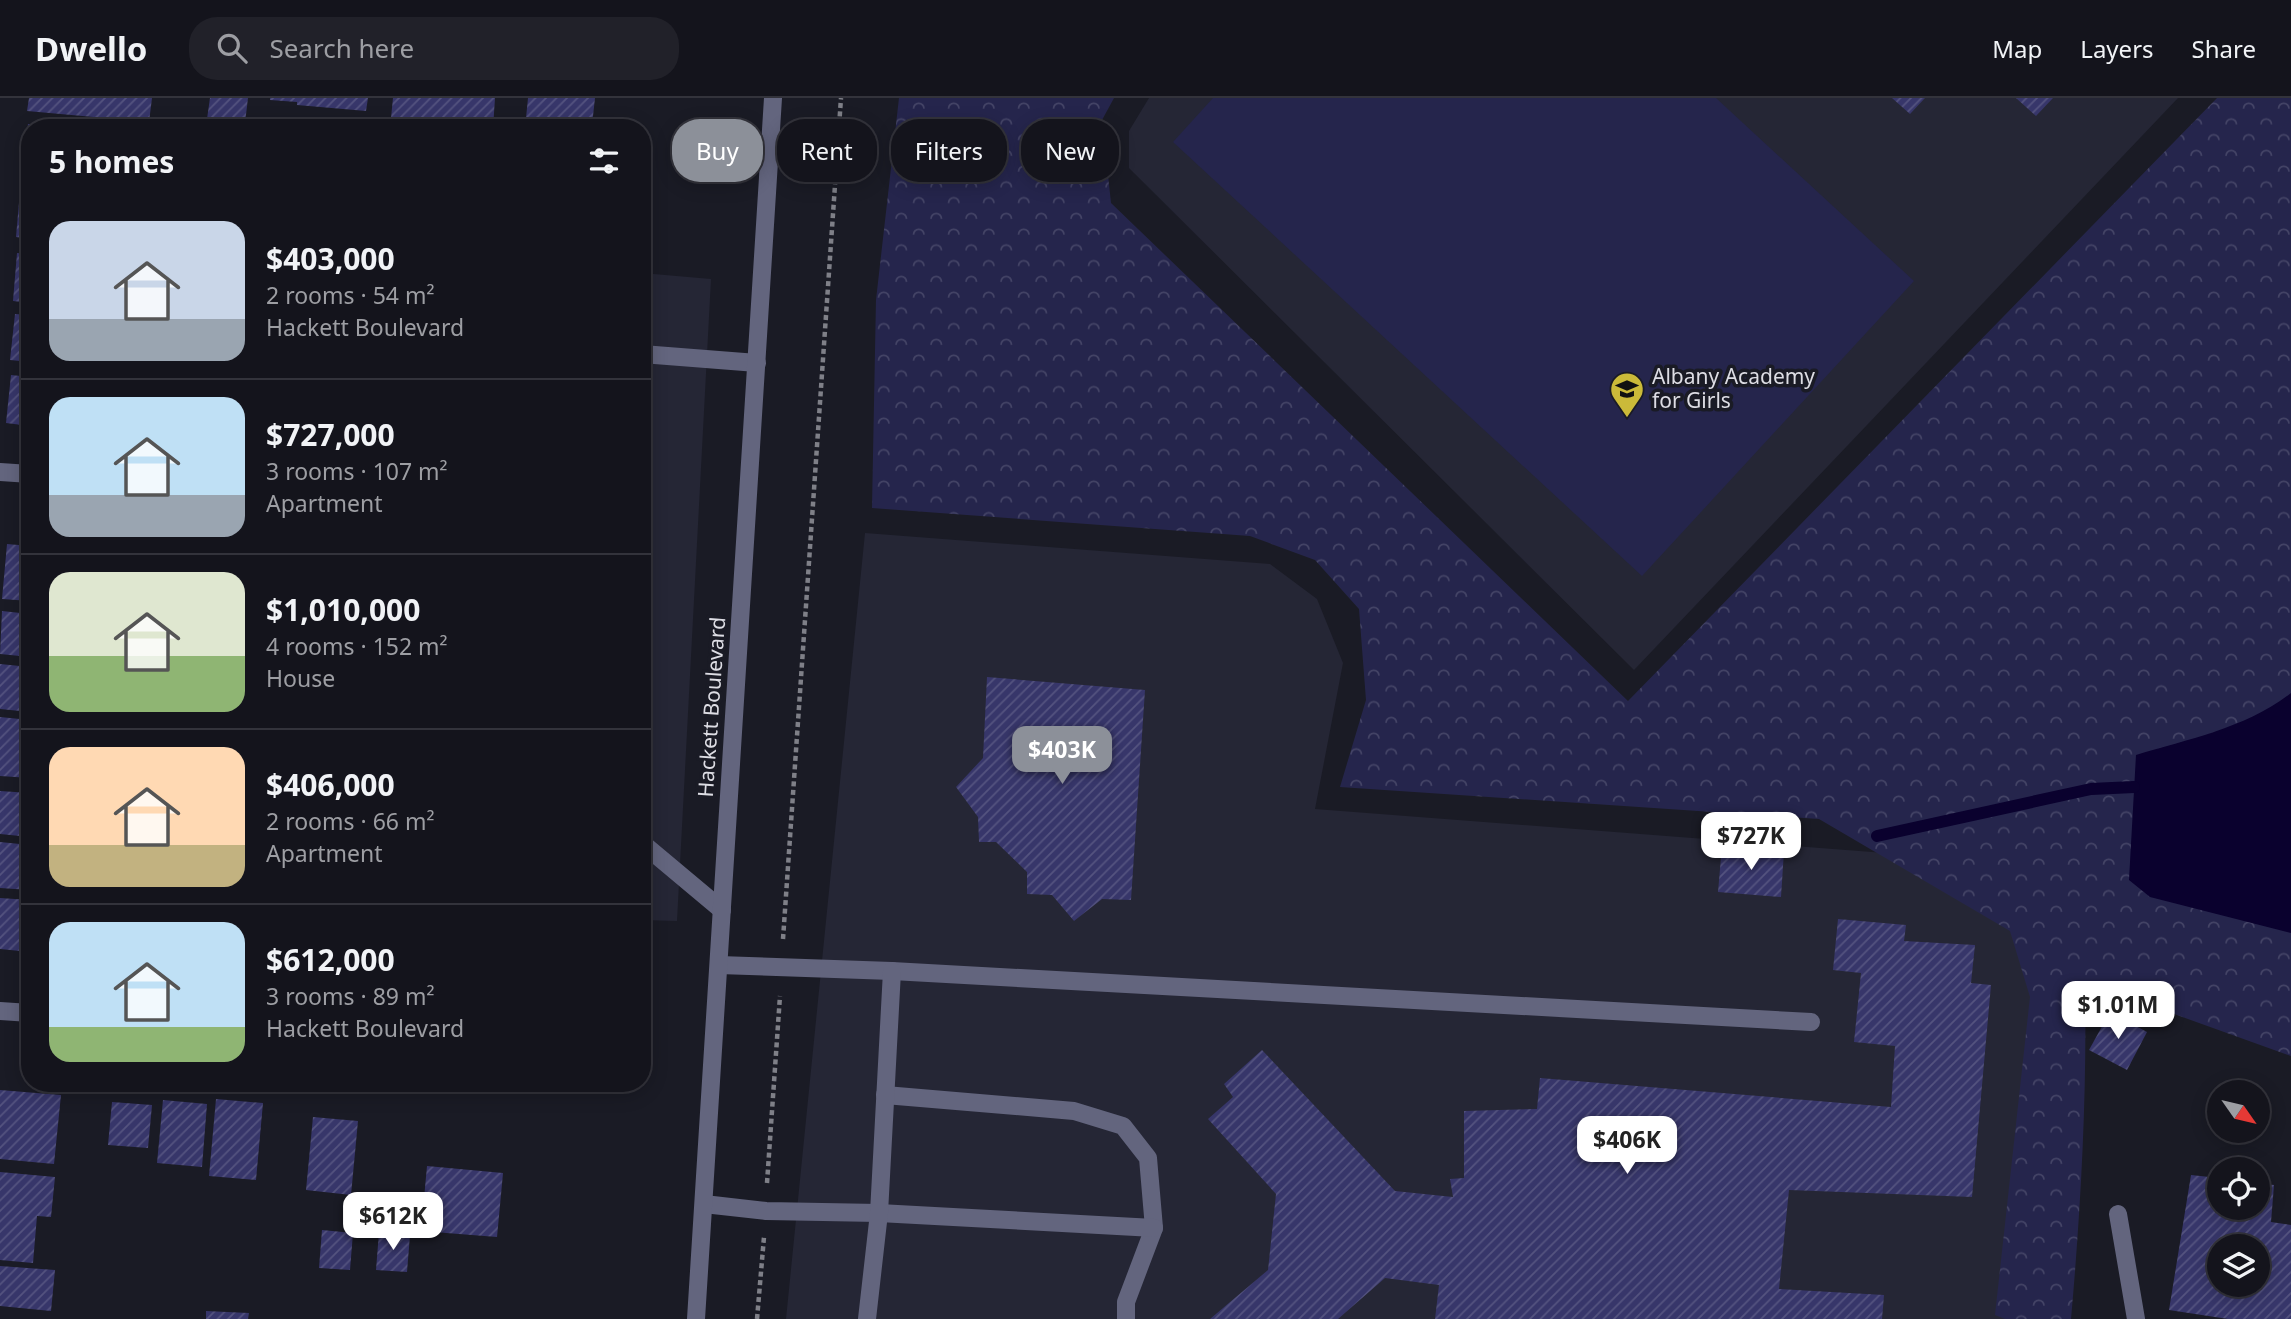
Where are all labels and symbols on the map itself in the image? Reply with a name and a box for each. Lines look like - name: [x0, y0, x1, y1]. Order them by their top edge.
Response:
- place label: Albany Academy for Girls: [1652, 362, 1815, 414]
- school or university icon: Albany Academy for Girls: [1608, 370, 1646, 419]
- street label: Hackett Boulevard: [691, 616, 731, 798]
- pin: $403K: [1013, 726, 1111, 786]
- pin: $727K: [1702, 812, 1800, 872]
- pin: $1.01M: [2061, 982, 2175, 1041]
- north arrow: [2207, 1080, 2270, 1143]
- pin: $406K: [1578, 1116, 1676, 1176]
- pin: $612K: [344, 1192, 442, 1252]

